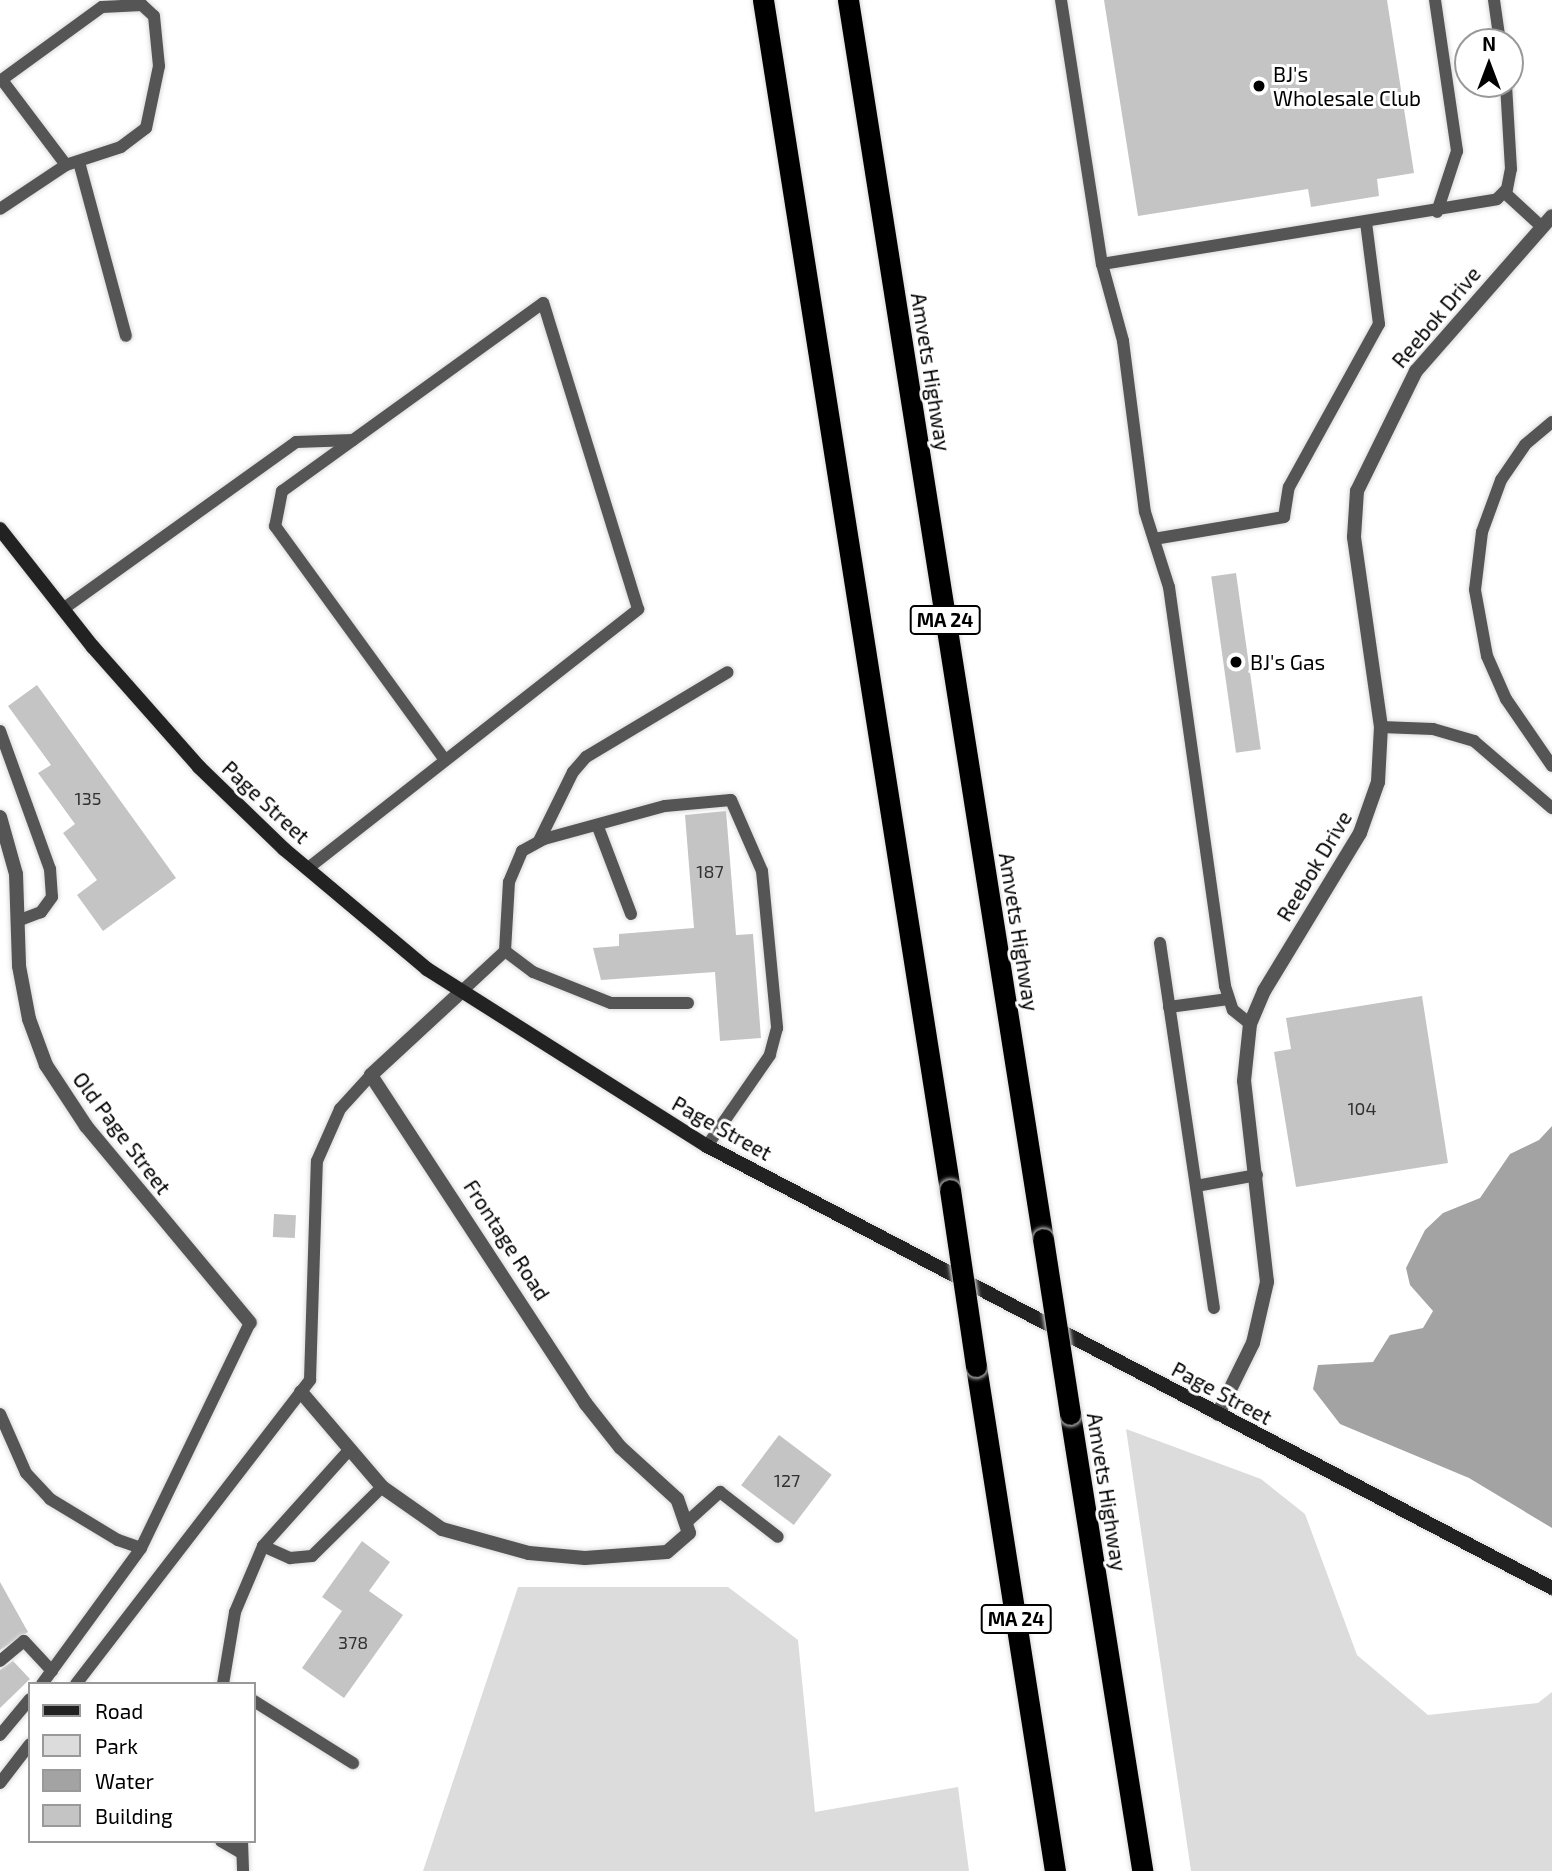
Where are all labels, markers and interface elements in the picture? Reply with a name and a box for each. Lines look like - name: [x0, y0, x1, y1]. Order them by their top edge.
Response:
- north arrow: [1454, 28, 1524, 98]
- text: N: [1482, 32, 1496, 55]
- place label: BJ's Wholesale Club: [1273, 61, 1421, 111]
- marker: BJ's Wholesale Club: [1251, 78, 1267, 94]
- street label: Reebok Drive: [1386, 261, 1486, 373]
- street label: Amvets Highway: [906, 291, 956, 453]
- road number: MA 24: [908, 604, 982, 636]
- place label: BJ's Gas: [1250, 649, 1325, 675]
- marker: BJ's Gas: [1228, 654, 1244, 670]
- street label: Page Street: [217, 755, 315, 849]
- house number: 135: [75, 787, 101, 809]
- street label: Reebok Drive: [1271, 806, 1357, 926]
- street label: Amvets Highway: [994, 851, 1044, 1013]
- house number: 187: [696, 860, 724, 882]
- street label: Old Page Street: [68, 1067, 176, 1199]
- street label: Page Street: [668, 1090, 776, 1166]
- house number: 104: [1347, 1097, 1377, 1119]
- street label: Frontage Road: [459, 1175, 555, 1305]
- street label: Page Street: [1168, 1356, 1276, 1430]
- street label: Amvets Highway: [1082, 1411, 1132, 1573]
- house number: 127: [774, 1469, 800, 1491]
- road number: MA 24: [979, 1604, 1053, 1634]
- house number: 378: [338, 1631, 368, 1653]
- legend: [28, 1682, 256, 1843]
- text: Road: [95, 1698, 143, 1723]
- text: Park: [95, 1733, 138, 1758]
- text: Water: [95, 1768, 154, 1793]
- text: Building: [95, 1803, 173, 1828]

